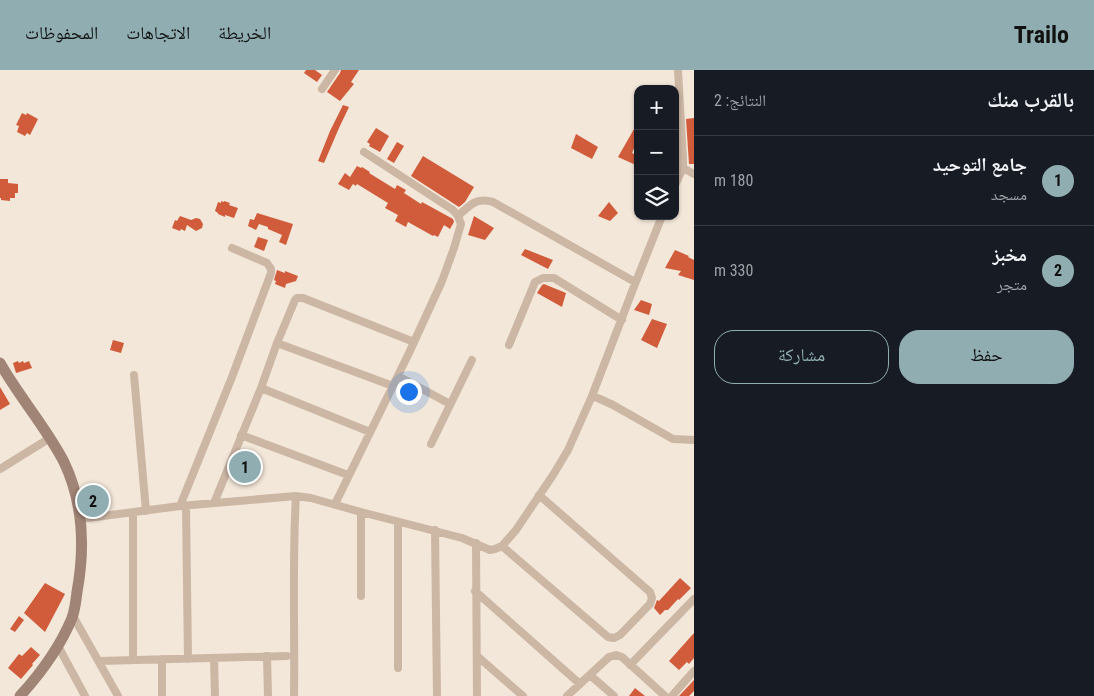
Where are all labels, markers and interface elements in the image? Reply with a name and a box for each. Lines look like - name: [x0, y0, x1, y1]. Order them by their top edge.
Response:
- text: Trailo: [1014, 21, 1069, 49]
- text: المحفوظات: [25, 22, 98, 43]
- text: الاتجاهات: [126, 22, 190, 43]
- text: الخريطة: [218, 22, 271, 43]
- map controls: [634, 85, 679, 220]
- button: +: [634, 85, 679, 130]
- text: بالقرب منك: [987, 88, 1074, 112]
- text: النتائج: 2: [714, 91, 766, 110]
- button: −: [634, 130, 679, 175]
- text: جامع التوحيد: [933, 153, 1027, 176]
- text: 180 m: [714, 171, 753, 190]
- text: 1: [1054, 171, 1062, 190]
- button: layers: [634, 175, 679, 220]
- text: مسجد: [991, 185, 1027, 204]
- text: مخبز: [992, 243, 1027, 266]
- text: 330 m: [714, 261, 753, 280]
- text: 2: [1054, 261, 1062, 280]
- text: متجر: [997, 275, 1027, 294]
- button: مشاركة: [714, 330, 889, 384]
- button: حفظ: [899, 330, 1074, 384]
- your location: [396, 379, 422, 405]
- pin: 1: [229, 448, 261, 486]
- pin: 2: [77, 482, 109, 520]

